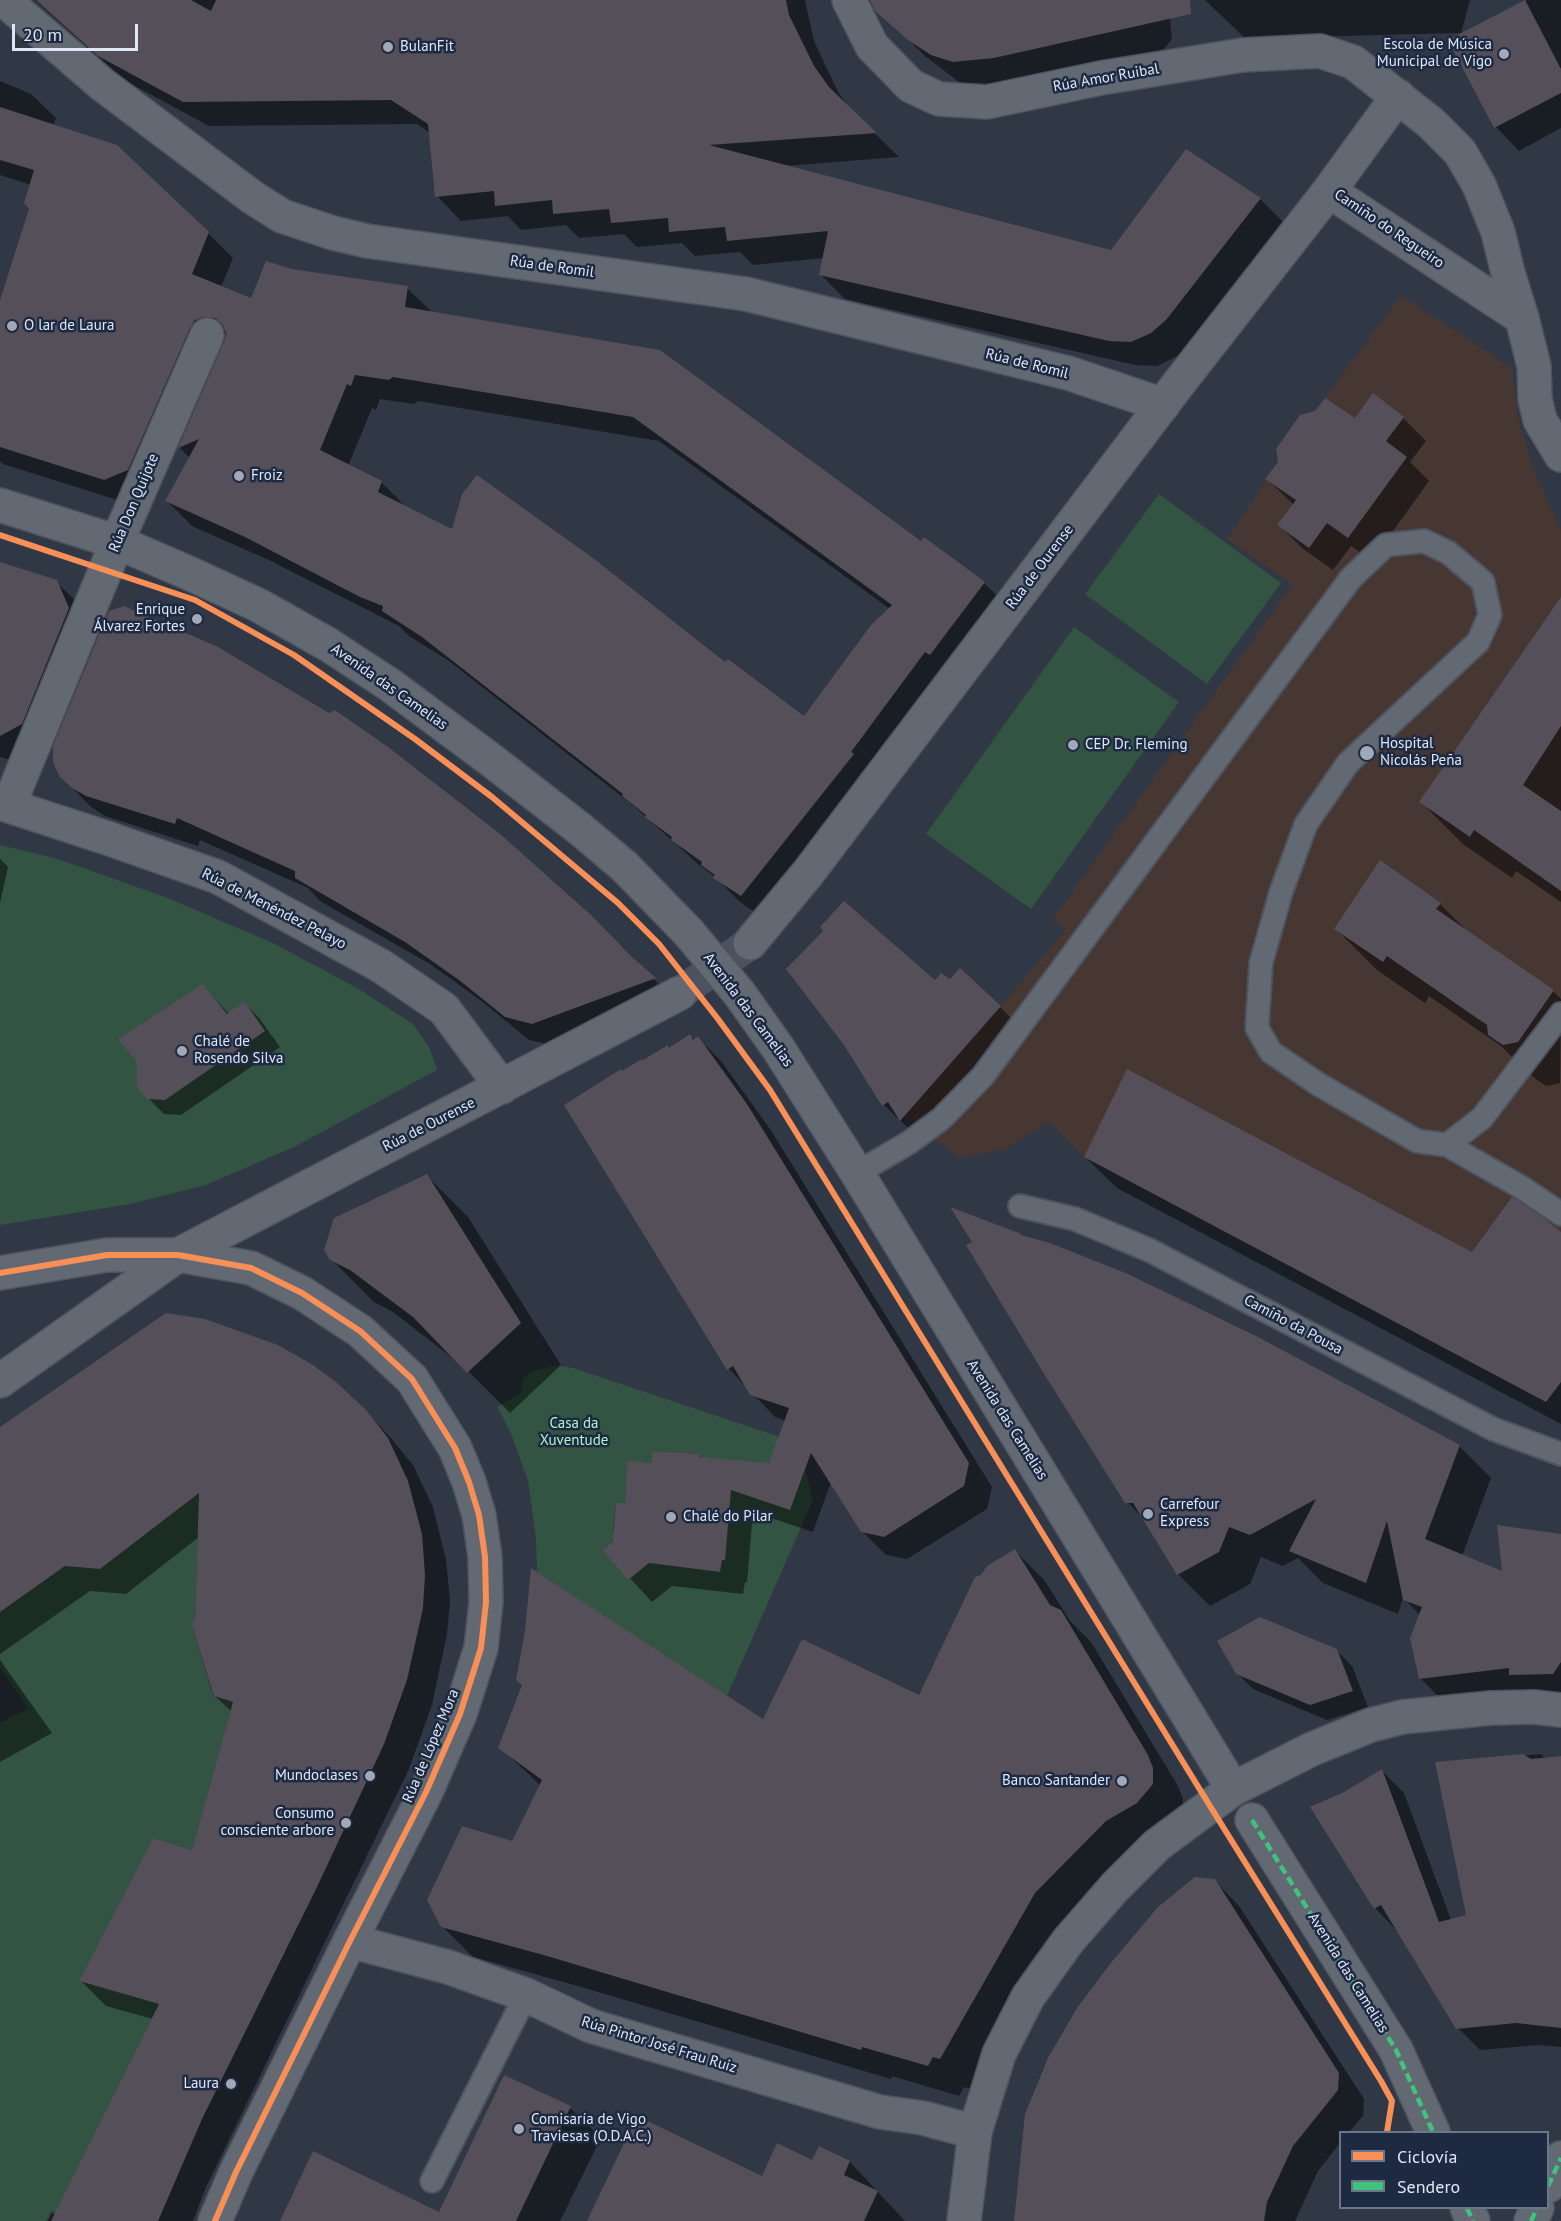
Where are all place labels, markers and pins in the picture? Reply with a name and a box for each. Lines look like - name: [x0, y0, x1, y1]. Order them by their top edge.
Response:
- place label: Escola de Música Municipal de Vigo: [1377, 36, 1492, 71]
- place label: BulanFit: [400, 38, 454, 56]
- marker: BulanFit: [381, 40, 395, 54]
- marker: Escola de Música Municipal de Vigo: [1497, 47, 1511, 61]
- place label: O lar de Laura: [24, 317, 114, 335]
- marker: O lar de Laura: [5, 319, 19, 333]
- place label: Froiz: [251, 467, 283, 485]
- marker: Froiz: [232, 469, 246, 483]
- place label: Enrique Álvarez Fortes: [94, 601, 185, 636]
- marker: Enrique Álvarez Fortes: [190, 612, 204, 626]
- place label: Hospital Nicolás Peña: [1380, 735, 1462, 770]
- place label: CEP Dr. Fleming: [1085, 736, 1187, 754]
- marker: CEP Dr. Fleming: [1066, 738, 1080, 752]
- marker: Hospital Nicolás Peña: [1358, 744, 1376, 762]
- place label: Chalé de Rosendo Silva: [194, 1033, 284, 1068]
- marker: Chalé de Rosendo Silva: [175, 1044, 189, 1058]
- place label: Carrefour Express: [1160, 1496, 1219, 1531]
- marker: Carrefour Express: [1141, 1507, 1155, 1521]
- place label: Chalé do Pilar: [683, 1508, 773, 1526]
- marker: Chalé do Pilar: [664, 1510, 678, 1524]
- place label: Mundoclases: [275, 1767, 358, 1785]
- marker: Mundoclases: [363, 1769, 377, 1783]
- place label: Banco Santander: [1002, 1772, 1110, 1790]
- marker: Banco Santander: [1115, 1774, 1129, 1788]
- place label: Consumo consciente arbore: [220, 1805, 334, 1840]
- marker: Consumo consciente arbore: [339, 1816, 353, 1830]
- place label: Laura: [183, 2075, 219, 2093]
- marker: Laura: [224, 2077, 238, 2091]
- place label: Comisaría de Vigo Traviesas (O.D.A.C.): [531, 2111, 651, 2146]
- marker: Comisaría de Vigo Traviesas (O.D.A.C.): [512, 2122, 526, 2136]

